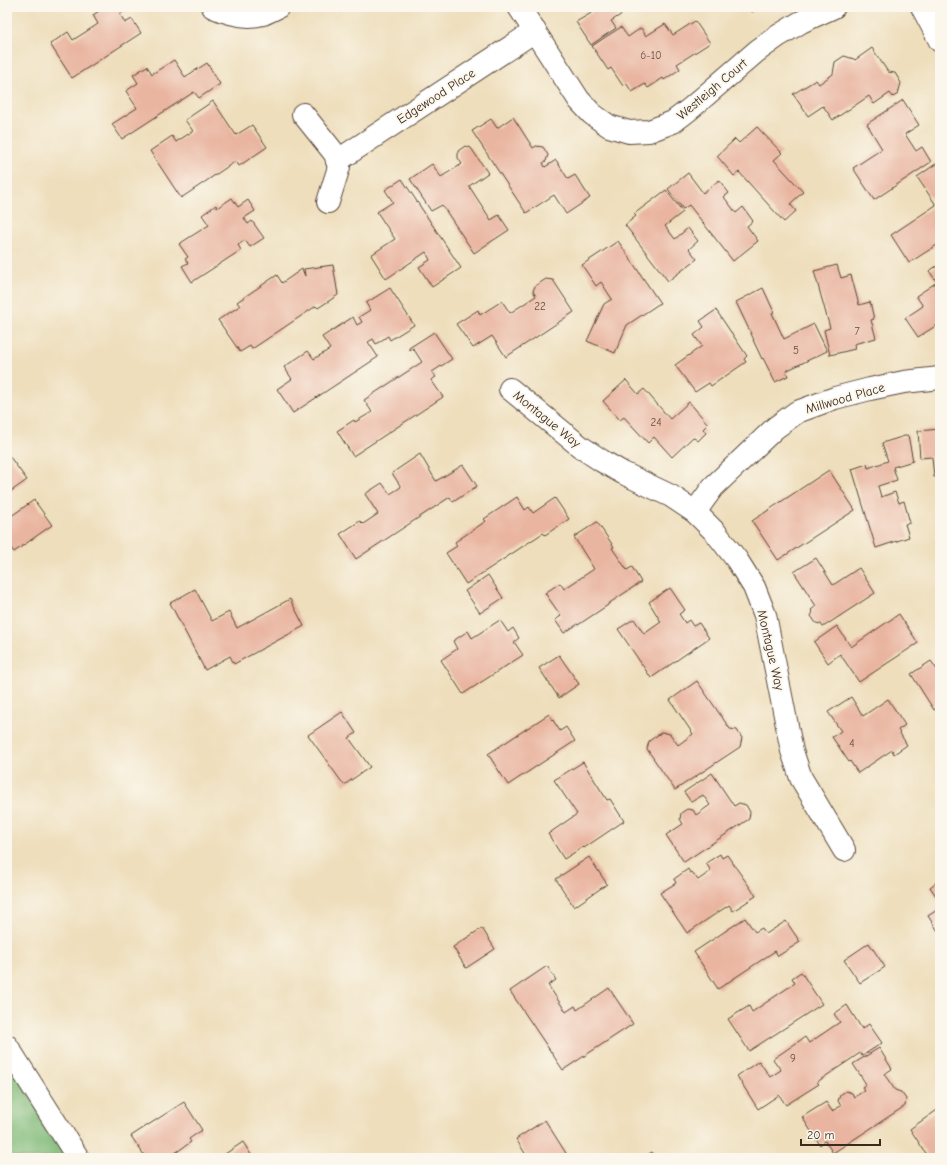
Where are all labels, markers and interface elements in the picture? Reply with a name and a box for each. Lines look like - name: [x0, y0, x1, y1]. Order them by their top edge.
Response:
- house number: 6-10: [640, 49, 662, 62]
- street label: Westleigh Court: [674, 54, 751, 123]
- street label: Edgewood Place: [394, 65, 478, 127]
- house number: 22: [534, 300, 546, 313]
- house number: 7: [854, 325, 860, 338]
- house number: 5: [793, 344, 799, 357]
- street label: Millwood Place: [804, 379, 887, 416]
- street label: Montague Way: [510, 387, 584, 451]
- house number: 24: [650, 416, 662, 429]
- street label: Montague Way: [754, 608, 788, 692]
- house number: 4: [849, 737, 855, 750]
- house number: 9: [790, 1052, 796, 1065]
- scale bar: [801, 1121, 880, 1147]
- text: 20 m: [807, 1128, 835, 1142]

